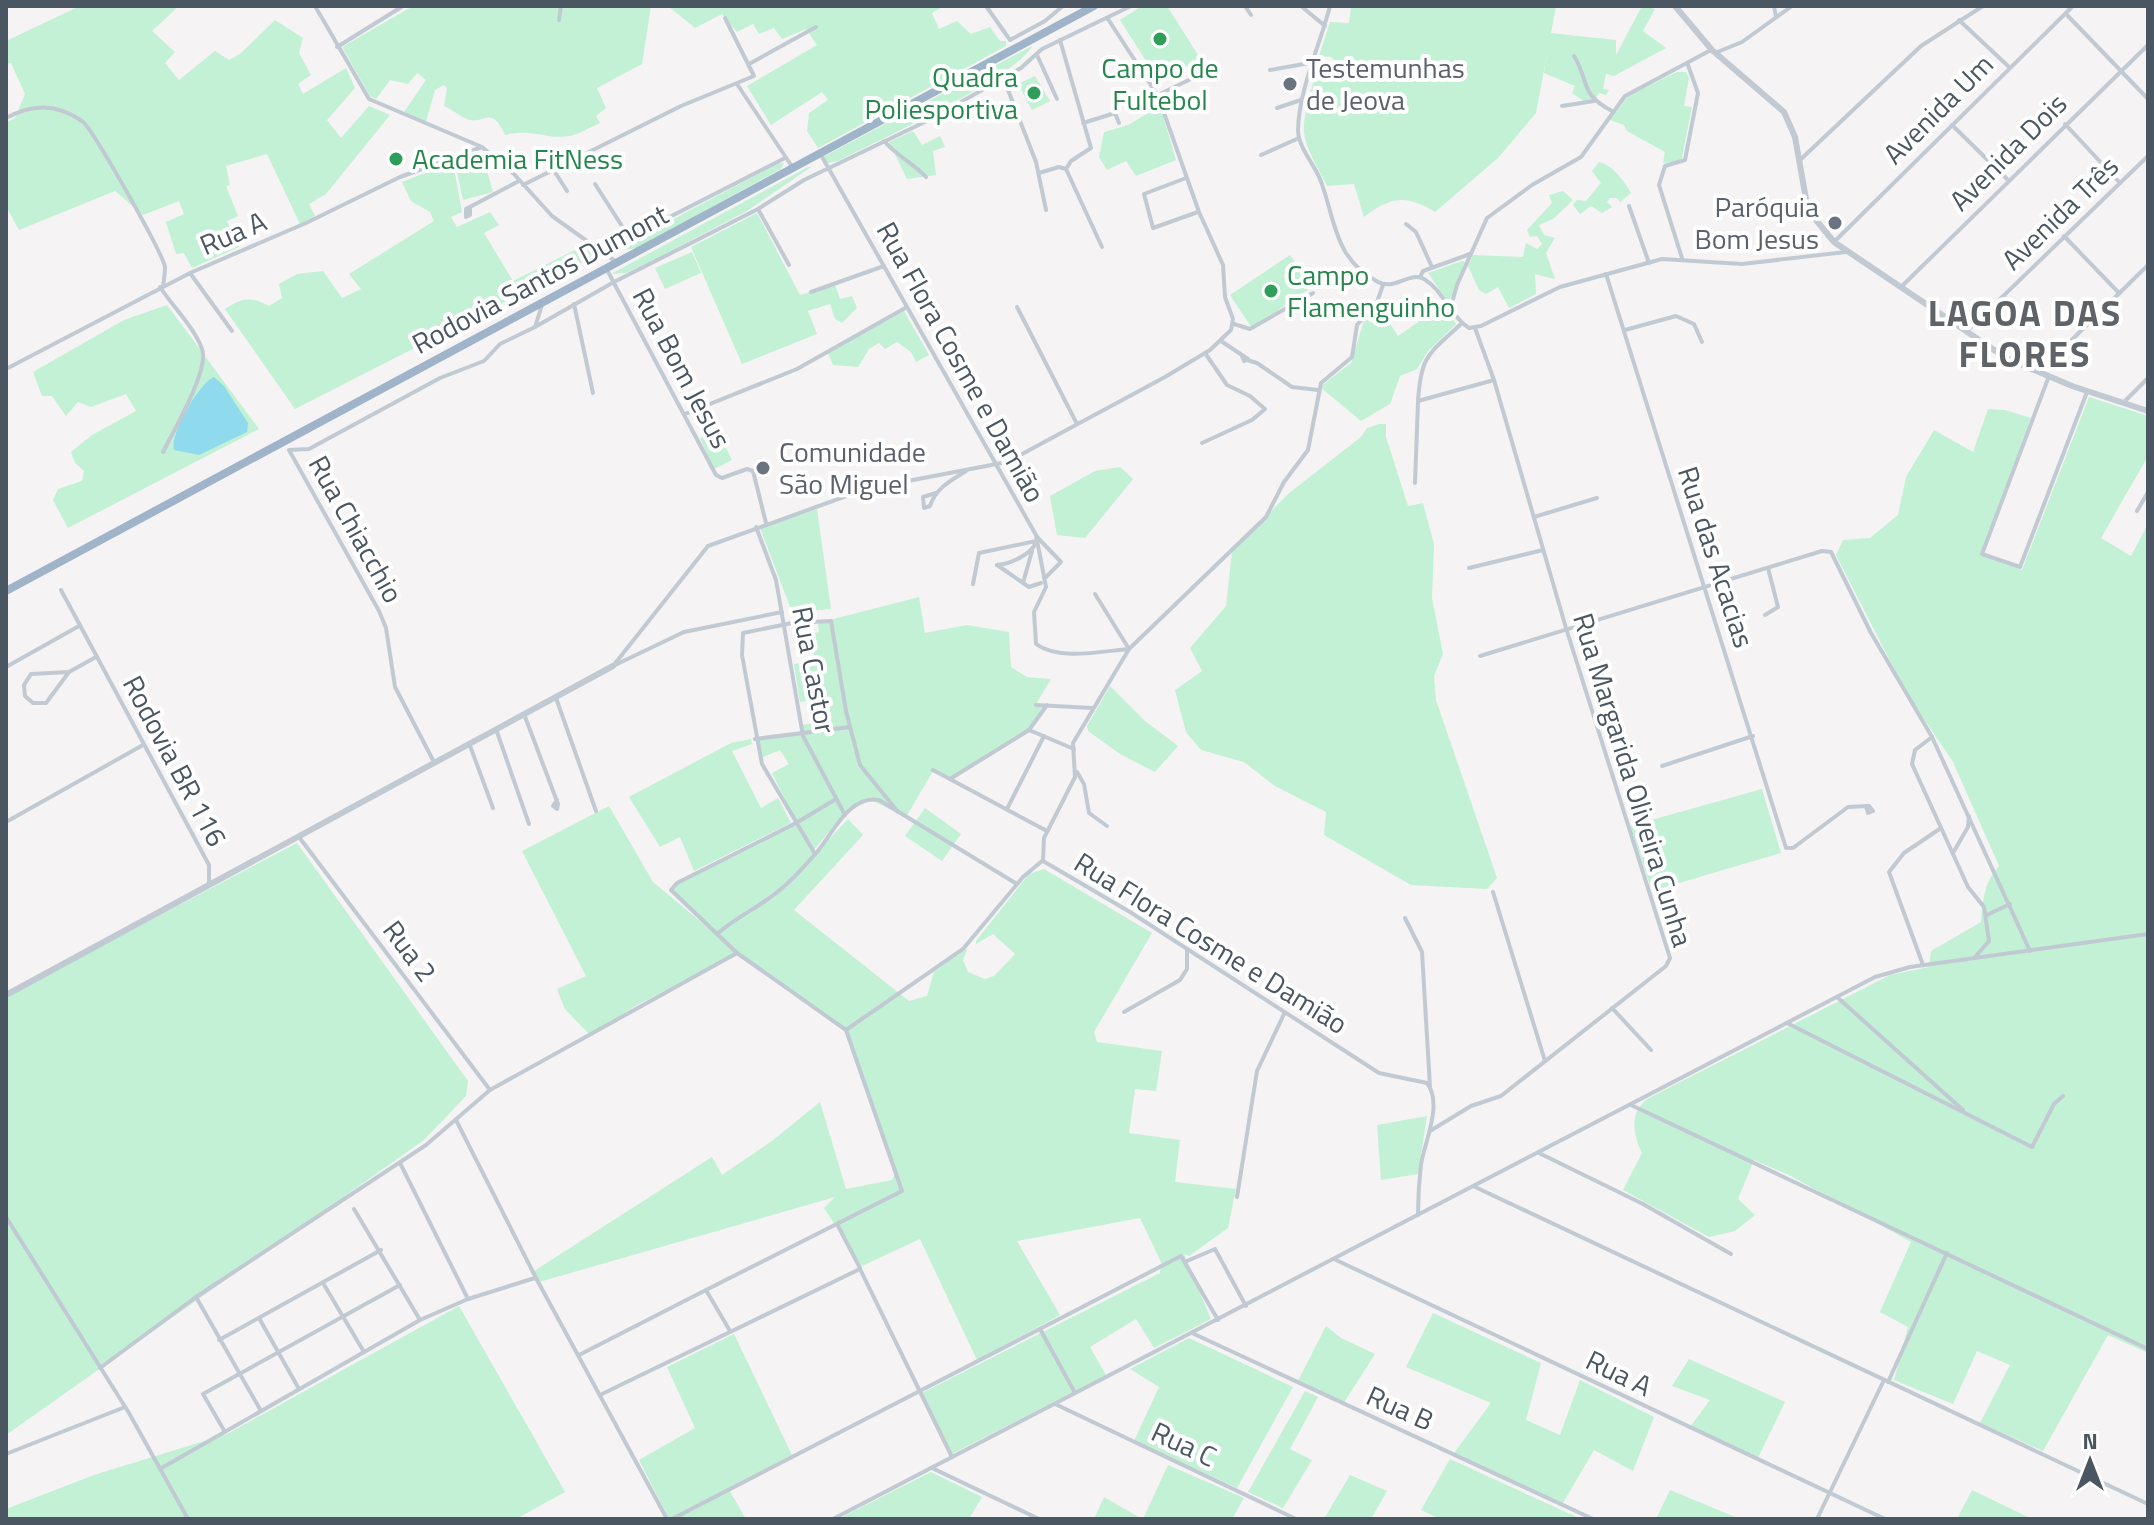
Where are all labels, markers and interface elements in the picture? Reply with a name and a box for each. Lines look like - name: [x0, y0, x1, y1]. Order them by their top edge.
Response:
- marker: Campo de Fultebol: [1151, 30, 1169, 48]
- street label: Avenida Um: [1873, 44, 2003, 174]
- place label: Campo de Fultebol: [1101, 46, 1219, 121]
- place label: Testemunhas de Jeova: [1306, 46, 1465, 121]
- place label: Quadra Poliesportiva: [865, 55, 1018, 130]
- marker: Testemunhas de Jeova: [1281, 75, 1299, 93]
- street label: Avenida Dois: [1939, 83, 2076, 220]
- marker: Quadra Poliesportiva: [1025, 84, 1043, 102]
- place label: Academia FitNess: [412, 137, 623, 180]
- street label: Avenida Três: [1991, 146, 2128, 280]
- marker: Academia FitNess: [387, 150, 405, 168]
- place label: Paróquia Bom Jesus: [1694, 185, 1819, 260]
- street label: Rodovia Santos Dumont: [404, 193, 676, 364]
- street label: Rua A: [193, 199, 273, 266]
- street label: Rua Flora Cosme e Damião: [866, 213, 1057, 510]
- marker: Paróquia Bom Jesus: [1826, 214, 1844, 232]
- place label: Campo Flamenguinho: [1287, 253, 1455, 328]
- street label: Rua Bom Jesus: [622, 280, 743, 456]
- marker: Campo Flamenguinho: [1262, 282, 1280, 300]
- district label: LAGOA DAS FLORES: [1928, 285, 2122, 381]
- place label: Comunidade São Miguel: [779, 430, 926, 505]
- street label: Rua Chiacchio: [298, 447, 415, 610]
- marker: Comunidade São Miguel: [754, 459, 772, 477]
- street label: Rua das Acacias: [1667, 461, 1766, 653]
- street label: Rua Castor: [781, 603, 848, 738]
- street label: Rua Margarida Oliveira Cunha: [1562, 608, 1705, 952]
- street label: Rodovia BR 116: [112, 667, 239, 854]
- street label: Rua Flora Cosme e Damião: [1066, 841, 1356, 1044]
- street label: Rua 2: [373, 911, 448, 991]
- street label: Rua A: [1579, 1338, 1660, 1407]
- street label: Rua B: [1360, 1374, 1441, 1441]
- street label: Rua C: [1145, 1410, 1224, 1477]
- north arrow: [2050, 1421, 2130, 1501]
- text: N: [2082, 1424, 2098, 1458]

